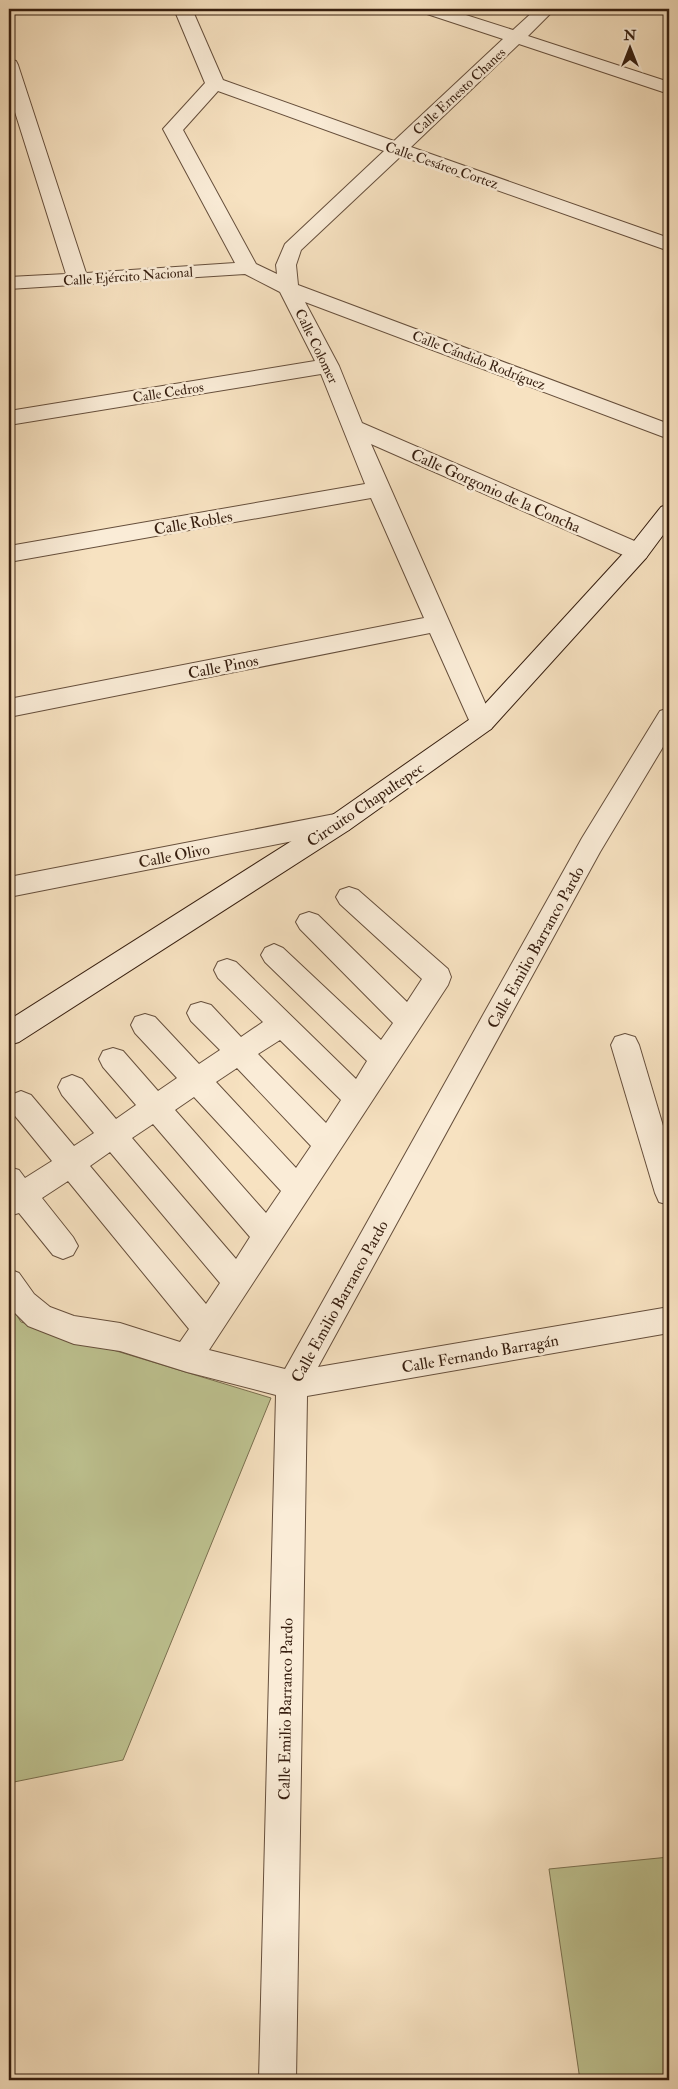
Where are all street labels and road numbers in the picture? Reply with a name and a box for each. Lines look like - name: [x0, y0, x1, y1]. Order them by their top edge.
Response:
- street label: Calle Ernesto Chanes: [410, 44, 509, 139]
- street label: Calle Cesáreo Cortez: [383, 138, 501, 193]
- street label: Calle Ejército Nacional: [62, 263, 194, 290]
- street label: Calle Colomer: [291, 306, 342, 387]
- street label: Calle Cándido Rodríguez: [410, 327, 548, 394]
- street label: Calle Cedros: [131, 378, 205, 406]
- street label: Calle Gorgonio de la Concha: [408, 444, 584, 538]
- street label: Calle Robles: [152, 506, 234, 540]
- street label: Calle Pinos: [186, 650, 260, 684]
- street label: Circuito Chapultepec: [303, 758, 429, 852]
- street label: Calle Olivo: [137, 839, 212, 873]
- street label: Calle Emilio Barranco Pardo: [483, 863, 589, 1032]
- street label: Calle Emilio Barranco Pardo: [287, 1217, 393, 1386]
- street label: Calle Fernando Barragán: [400, 1330, 560, 1378]
- street label: Calle Emilio Barranco Pardo: [274, 1617, 298, 1800]

